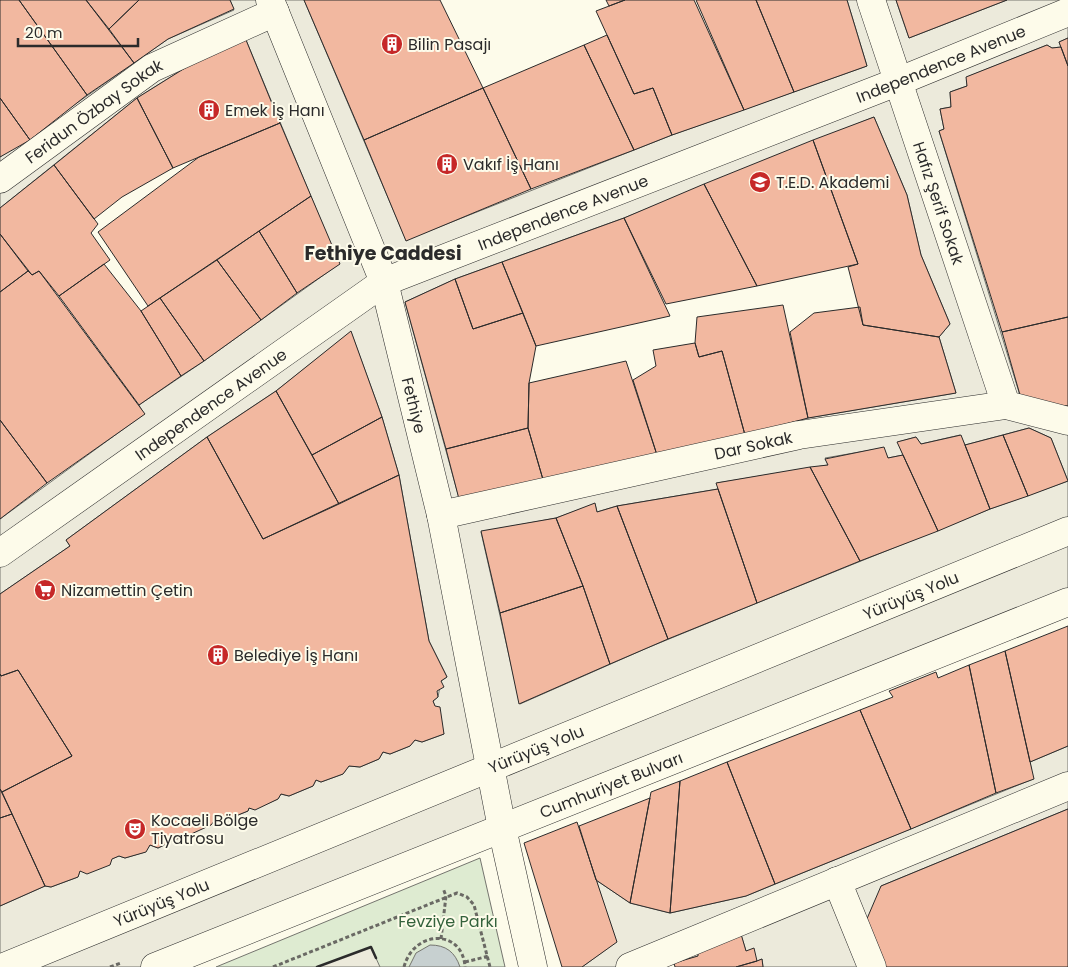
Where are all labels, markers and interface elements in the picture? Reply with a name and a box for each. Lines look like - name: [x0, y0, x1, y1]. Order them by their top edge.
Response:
- scale bar: [18, 15, 138, 47]
- street label: Independence Avenue: [853, 20, 1029, 109]
- text: 20 m: [25, 22, 63, 43]
- building icon: Bilin Pasajı: [380, 32, 404, 56]
- place label: Bilin Pasajı: [408, 33, 491, 56]
- street label: Feridun Özbay Sokak: [20, 53, 167, 169]
- building icon: Emek İş Hanı: [197, 98, 221, 122]
- place label: Emek İş Hanı: [225, 99, 325, 122]
- street label: Hafız Şerif Sokak: [907, 139, 970, 268]
- building icon: Vakıf İş Hanı: [435, 152, 459, 176]
- place label: Vakıf İş Hanı: [463, 153, 559, 176]
- street label: Independence Avenue: [475, 169, 652, 256]
- school or university icon: T.E.D. Akademi: [748, 170, 772, 194]
- place label: T.E.D. Akademi: [776, 171, 890, 194]
- district label: Fethiye Caddesi: [304, 240, 462, 267]
- street label: Independence Avenue: [131, 343, 292, 466]
- street label: Fethiye: [396, 375, 432, 436]
- street label: Dar Sokak: [712, 426, 795, 466]
- street label: Yürüyüş Yolu: [860, 566, 962, 626]
- supermarket icon: Nizamettin Çetin: [33, 578, 57, 602]
- place label: Nizamettin Çetin: [61, 579, 193, 602]
- building icon: Belediye İş Hanı: [206, 643, 230, 667]
- place label: Belediye İş Hanı: [234, 644, 358, 667]
- street label: Yürüyüş Yolu: [485, 720, 588, 779]
- street label: Cumhuriyet Bulvarı: [536, 746, 686, 824]
- place label: Kocaeli Bölge Tiyatrosu: [151, 809, 258, 850]
- theatre icon: Kocaeli Bölge Tiyatrosu: [123, 817, 147, 841]
- street label: Yürüyüş Yolu: [110, 873, 213, 933]
- park label: Fevziye Parkı: [398, 910, 498, 933]

